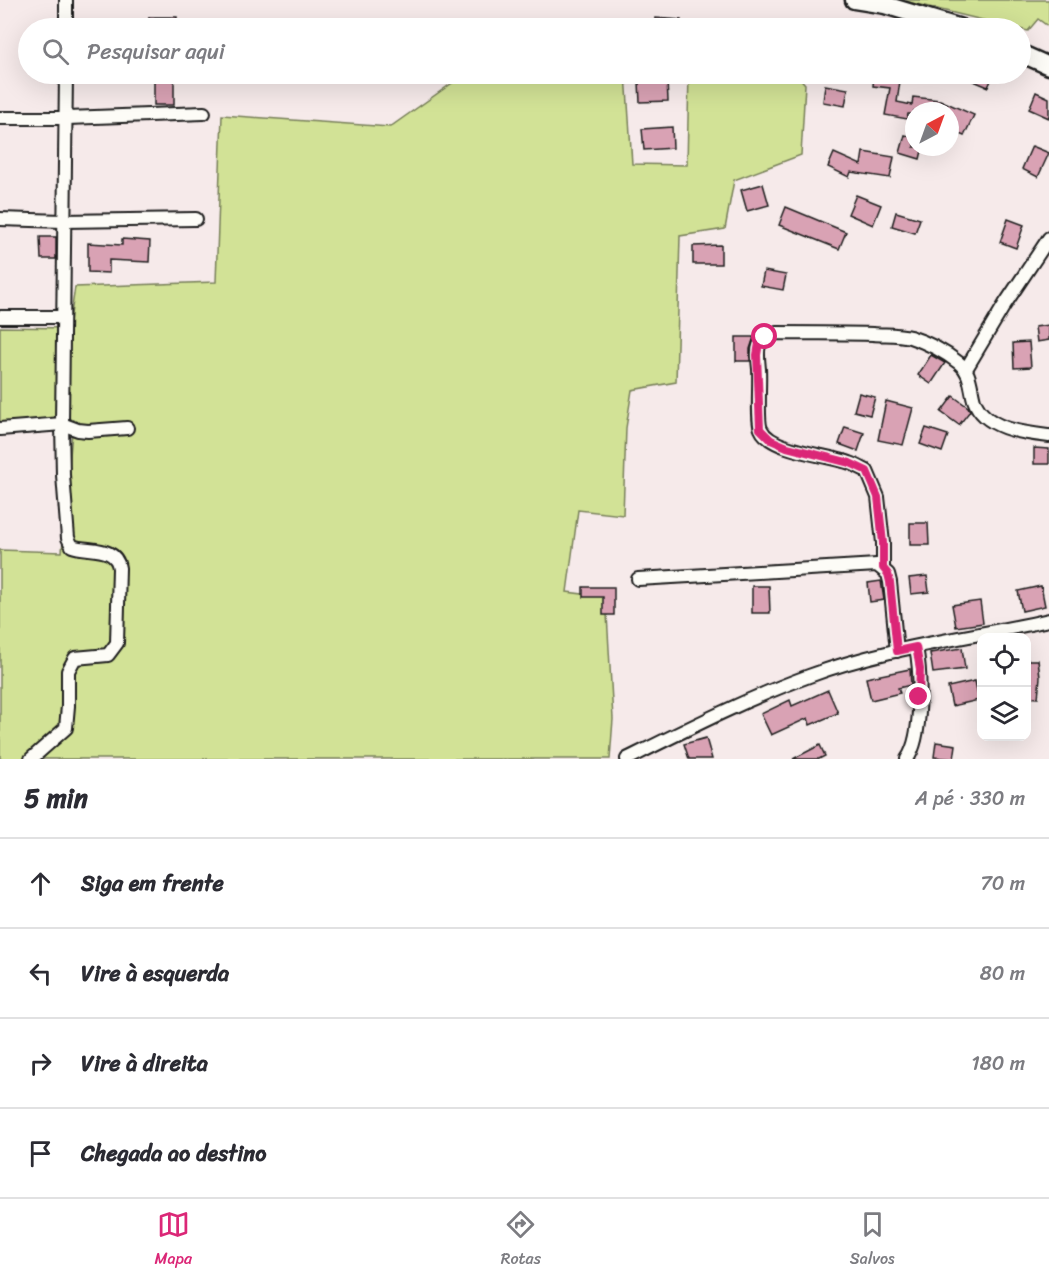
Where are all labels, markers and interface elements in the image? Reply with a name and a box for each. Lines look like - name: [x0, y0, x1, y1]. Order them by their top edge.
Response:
- search box: [18, 18, 1031, 84]
- text: Pesquisar aqui: [87, 32, 225, 71]
- icon: search: [39, 35, 72, 68]
- north arrow: [905, 102, 959, 156]
- route start: [751, 323, 777, 349]
- map controls: [977, 633, 1031, 741]
- button: locate: [977, 633, 1031, 687]
- route end: [905, 683, 931, 709]
- button: layers: [977, 687, 1031, 741]
- text: 5 min: [24, 775, 88, 821]
- text: A pé · 330 m: [915, 781, 1025, 816]
- text: Siga em frente: [81, 864, 224, 903]
- text: 70 m: [980, 866, 1025, 901]
- icon: ahead: [24, 867, 57, 900]
- text: Vire à esquerda: [81, 954, 229, 993]
- text: 80 m: [980, 956, 1025, 991]
- icon: left: [24, 957, 57, 990]
- text: Vire à direita: [81, 1044, 208, 1083]
- text: 180 m: [971, 1046, 1025, 1081]
- icon: right: [24, 1047, 57, 1080]
- text: Chegada ao destino: [81, 1134, 266, 1173]
- icon: arrive: [24, 1137, 57, 1170]
- tab: Mapa: [154, 1208, 192, 1273]
- tab: Rotas: [501, 1208, 541, 1273]
- tab: Salvos: [850, 1208, 895, 1273]

